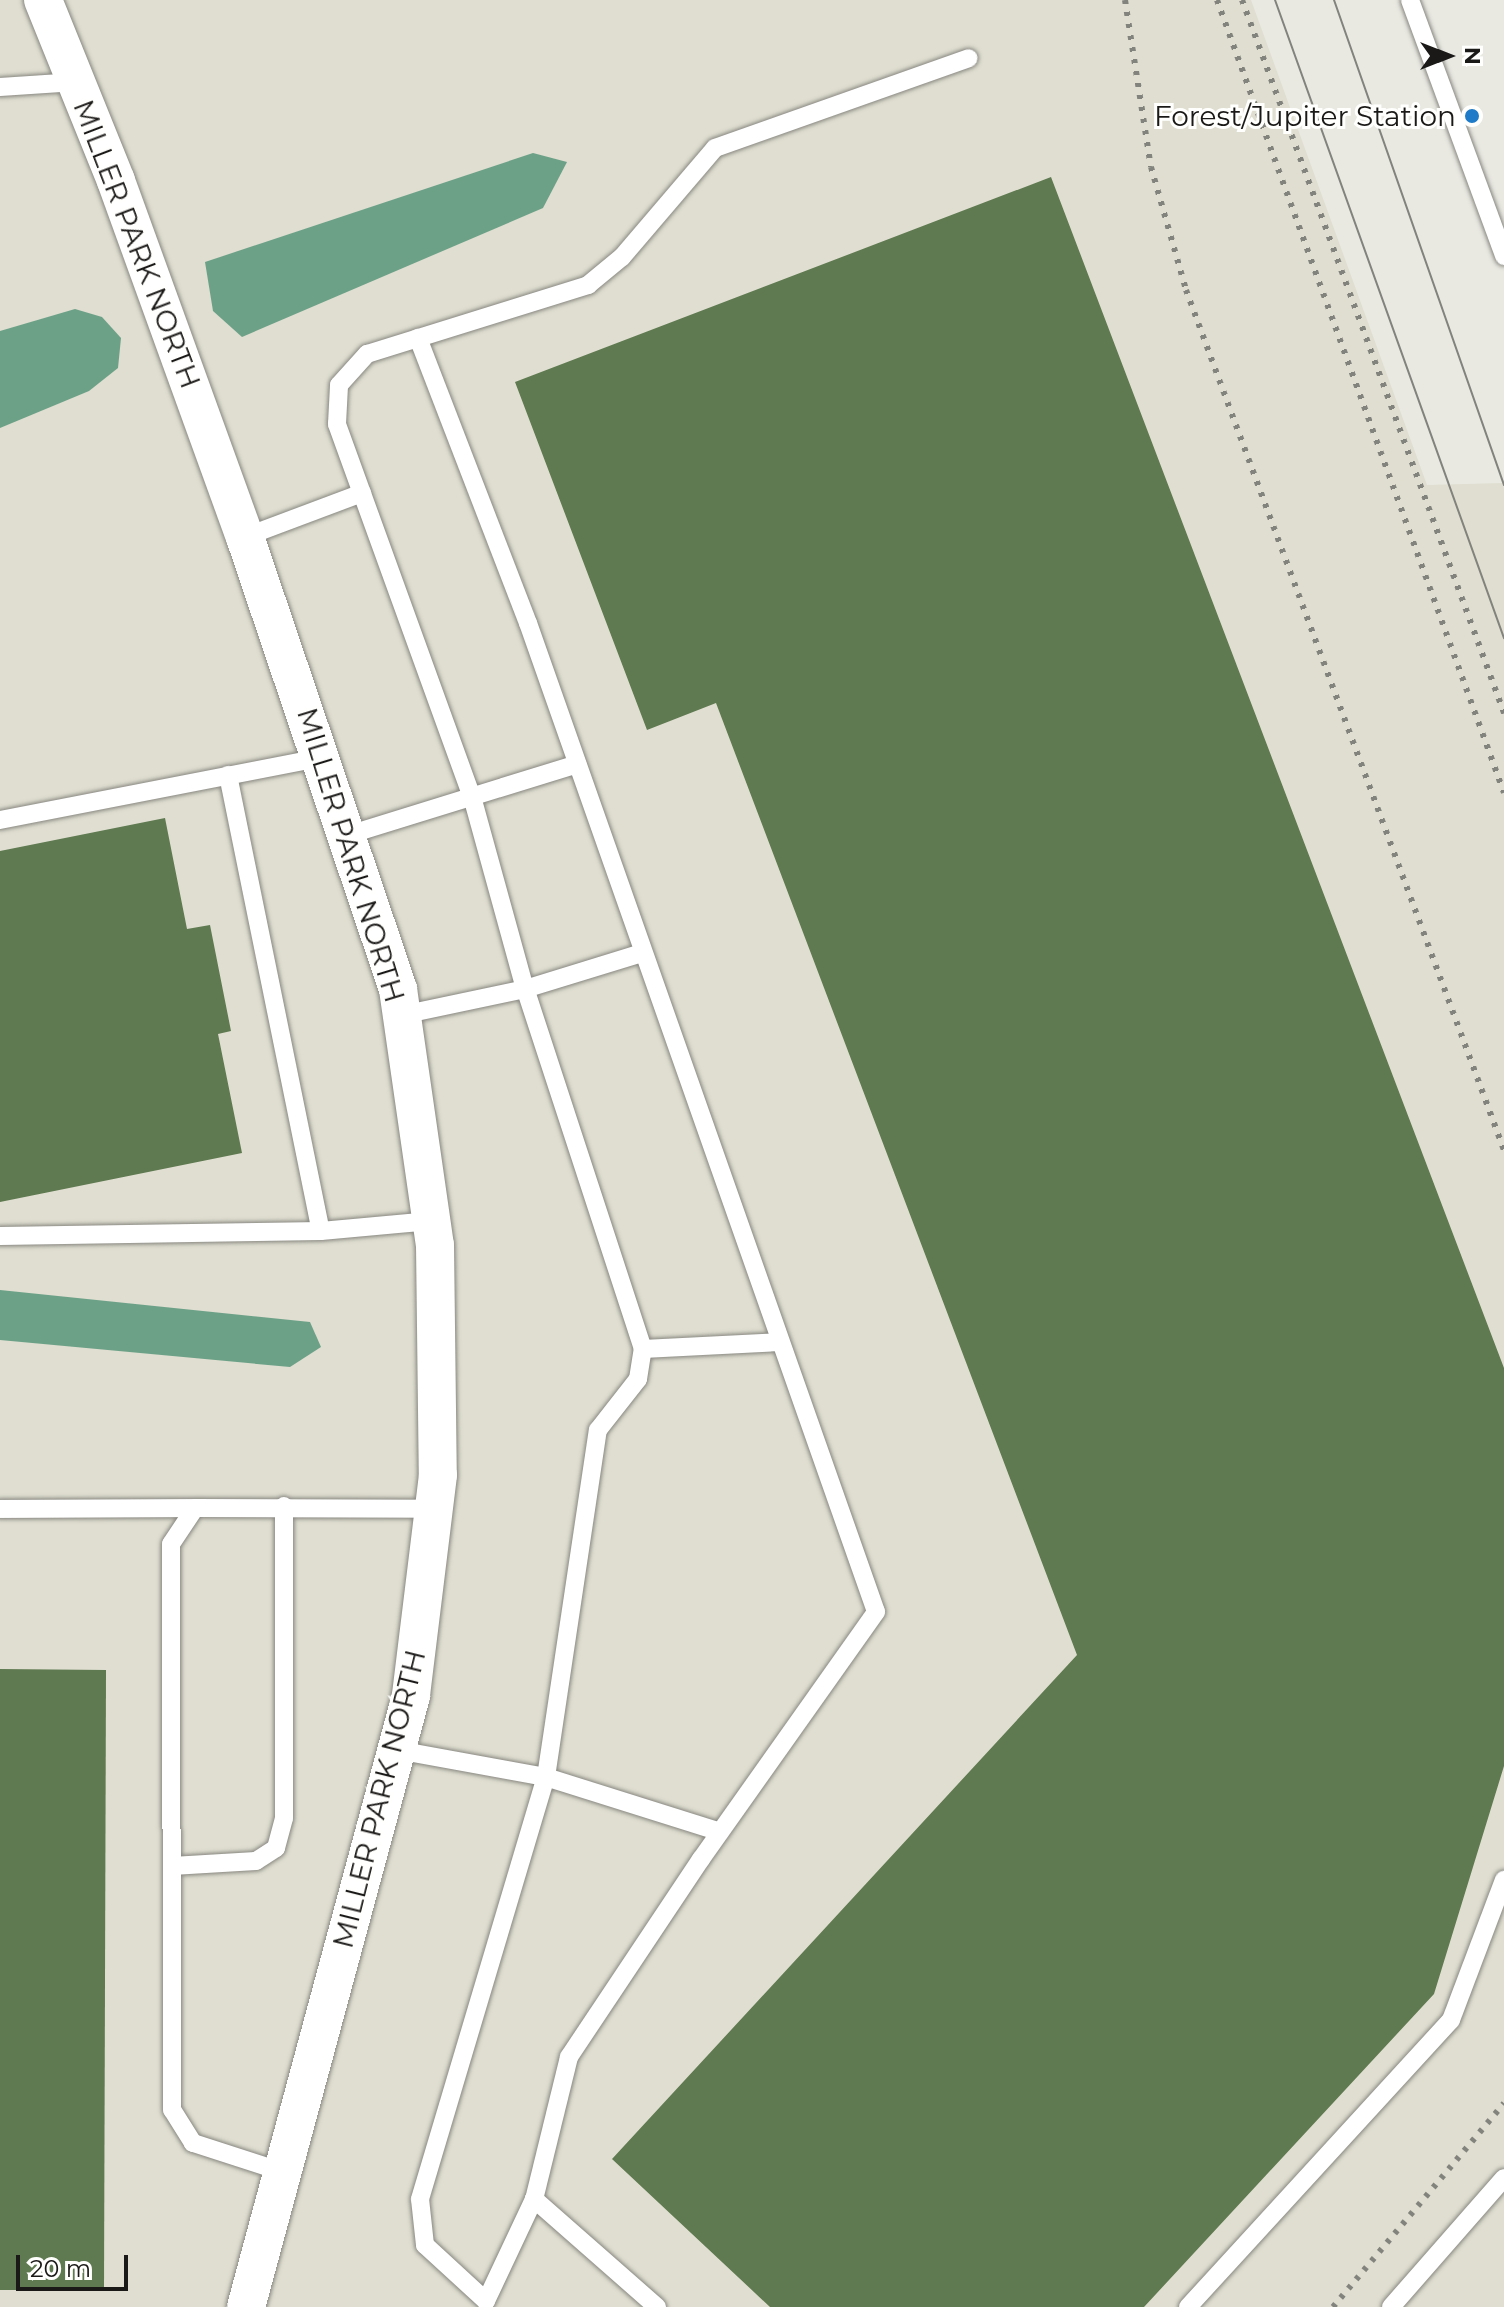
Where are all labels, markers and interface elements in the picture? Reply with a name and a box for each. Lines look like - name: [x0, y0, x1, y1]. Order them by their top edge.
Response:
- north arrow: [1408, 16, 1488, 96]
- text: N: [1459, 47, 1486, 65]
- street label: MILLER PARK NORTH: [66, 95, 208, 393]
- place label: Forest/Jupiter Station: [1154, 99, 1456, 133]
- marker: Forest/Jupiter Station: [1463, 107, 1481, 125]
- street label: MILLER PARK NORTH: [290, 704, 412, 1006]
- street label: MILLER PARK NORTH: [326, 1647, 432, 1951]
- scale bar: [20, 2239, 132, 2289]
- text: 20 m: [30, 2254, 91, 2283]

